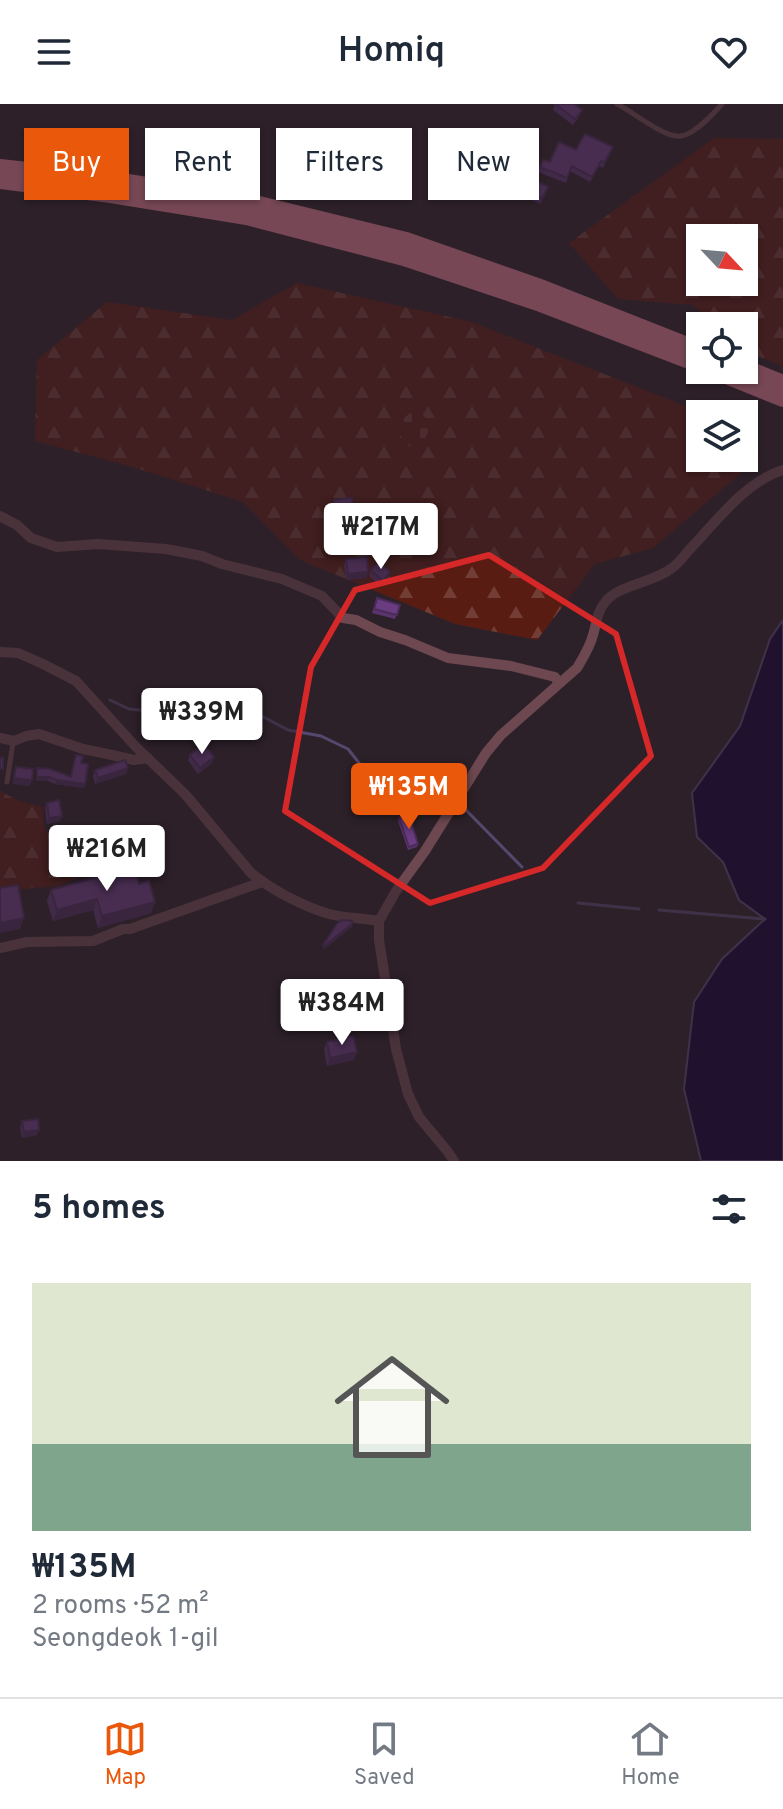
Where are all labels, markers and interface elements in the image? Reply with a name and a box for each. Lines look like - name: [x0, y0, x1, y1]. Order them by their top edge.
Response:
- text: Homiq: [338, 29, 445, 75]
- icon: menu: [32, 30, 76, 74]
- icon: heart: [707, 30, 751, 74]
- chip: Buy: [24, 128, 129, 200]
- chip: Rent: [145, 128, 260, 200]
- chip: Filters: [276, 128, 412, 200]
- chip: New: [428, 128, 539, 200]
- north arrow: [686, 224, 758, 296]
- map controls: [686, 224, 758, 472]
- button: locate: [686, 312, 758, 384]
- button: layers: [686, 400, 758, 472]
- pin: ₩217M: [325, 503, 437, 571]
- text: ₩217M: [342, 512, 420, 545]
- pin: ₩339M: [146, 688, 258, 756]
- text: ₩339M: [159, 697, 245, 730]
- pin: ₩135M: [353, 763, 465, 831]
- text: ₩135M: [369, 772, 449, 805]
- pin: ₩216M: [51, 825, 163, 893]
- text: ₩216M: [67, 834, 147, 867]
- pin: ₩384M: [286, 979, 398, 1047]
- text: ₩384M: [299, 988, 385, 1021]
- icon: filters: [707, 1187, 751, 1231]
- text: 5 homes: [32, 1188, 166, 1231]
- icon: home: [320, 1335, 464, 1479]
- text: ₩135M: [32, 1547, 137, 1590]
- text: 2 rooms · 52 m²: [32, 1590, 209, 1623]
- text: Seongdeok 1-gil: [32, 1623, 218, 1656]
- tab: Map: [103, 1717, 147, 1792]
- tab: Saved: [354, 1717, 415, 1792]
- tab: Home: [621, 1717, 680, 1792]

